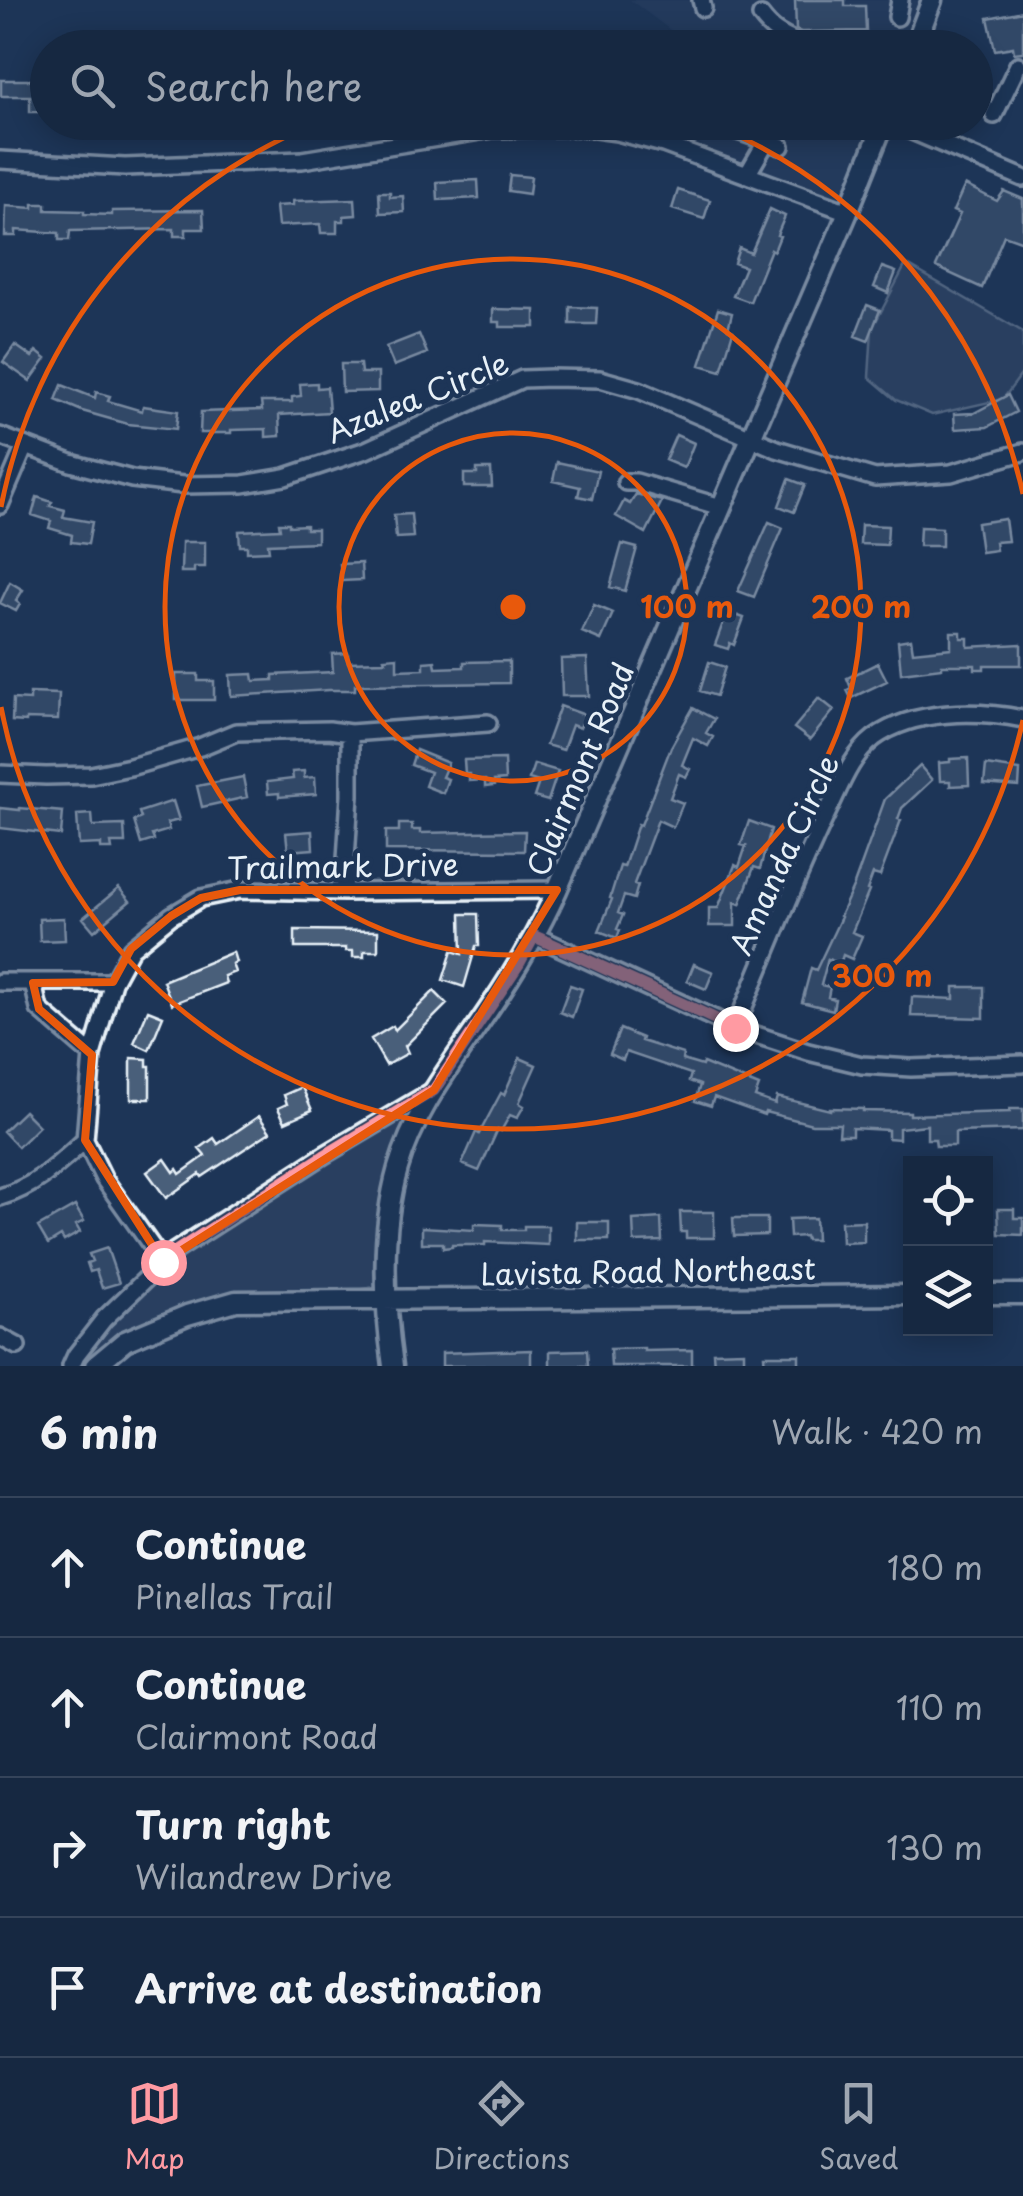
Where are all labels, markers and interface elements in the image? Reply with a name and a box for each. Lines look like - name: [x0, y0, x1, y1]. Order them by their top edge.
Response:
- search box: [30, 30, 993, 140]
- text: Search here: [145, 57, 362, 114]
- icon: search: [65, 58, 120, 113]
- street label: Azalea Circle: [319, 339, 515, 453]
- text: 100 m: [640, 583, 734, 628]
- text: 200 m: [811, 583, 911, 628]
- centre of rings: [495, 589, 531, 625]
- street label: Clairmont Road: [514, 655, 644, 883]
- street label: Amanda Circle: [717, 746, 849, 962]
- street label: Trailmark Drive: [227, 840, 459, 890]
- text: 300 m: [831, 952, 933, 997]
- route end: [713, 1006, 759, 1052]
- map controls: [903, 1156, 993, 1336]
- button: locate: [903, 1156, 993, 1246]
- route start: [141, 1240, 187, 1286]
- street label: Lavista Road Northeast: [480, 1245, 816, 1295]
- button: layers: [903, 1246, 993, 1336]
- text: 6 min: [40, 1400, 159, 1463]
- text: Walk · 420 m: [771, 1407, 983, 1455]
- text: Continue: [135, 1515, 306, 1572]
- icon: ahead: [40, 1540, 95, 1595]
- text: 180 m: [887, 1543, 983, 1591]
- text: Pinellas Trail: [135, 1572, 334, 1620]
- text: Continue: [135, 1655, 306, 1712]
- icon: ahead: [40, 1680, 95, 1735]
- text: 110 m: [896, 1683, 983, 1731]
- text: Clairmont Road: [135, 1712, 378, 1760]
- text: Turn right: [135, 1795, 331, 1852]
- icon: right: [40, 1820, 95, 1875]
- text: 130 m: [886, 1823, 983, 1871]
- text: Wilandrew Drive: [135, 1852, 392, 1900]
- text: Arrive at destination: [135, 1959, 543, 2016]
- icon: arrive: [40, 1960, 95, 2015]
- tab: Map: [125, 2076, 184, 2179]
- tab: Directions: [434, 2076, 570, 2179]
- tab: Saved: [819, 2076, 898, 2179]

